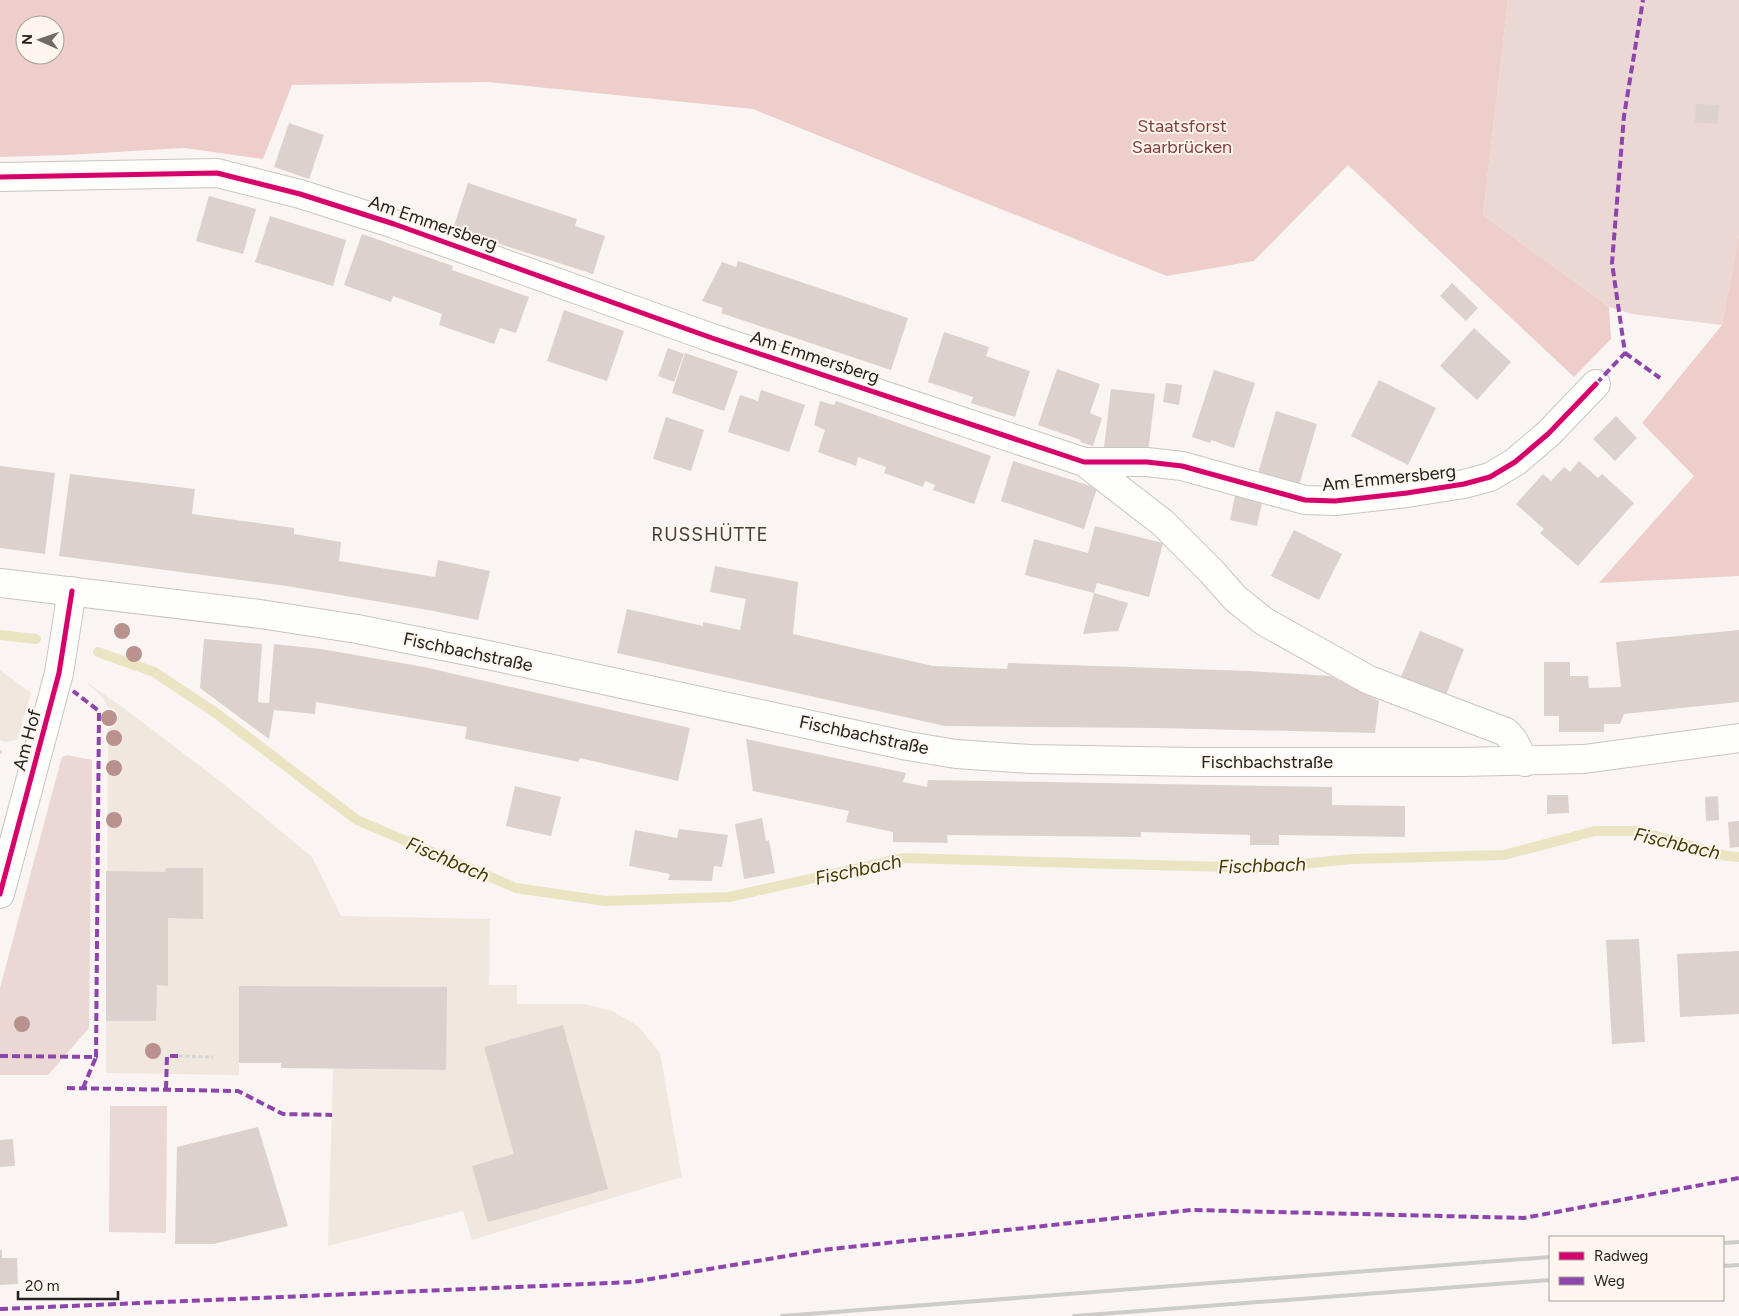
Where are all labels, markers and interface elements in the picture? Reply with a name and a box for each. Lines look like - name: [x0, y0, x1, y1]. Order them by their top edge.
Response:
- north arrow: [15, 15, 65, 65]
- text: N: [19, 34, 36, 45]
- park label: Staatsforst Saarbrücken: [1132, 115, 1232, 158]
- street label: Am Emmersberg: [366, 191, 500, 255]
- street label: Am Emmersberg: [748, 326, 882, 388]
- street label: Am Emmersberg: [1321, 460, 1457, 496]
- district label: RUSSHÜTTE: [651, 523, 769, 546]
- street label: Fischbachstraße: [401, 628, 535, 677]
- street label: Am Hof: [8, 707, 46, 773]
- street label: Fischbachstraße: [797, 711, 931, 760]
- street label: Fischbachstraße: [1201, 751, 1333, 773]
- water label: Fischbach: [1632, 822, 1723, 865]
- water label: Fischbach: [403, 832, 493, 887]
- water label: Fischbach: [813, 849, 904, 890]
- water label: Fischbach: [1218, 852, 1307, 879]
- legend: [1549, 1236, 1724, 1301]
- text: Radweg: [1594, 1247, 1648, 1265]
- scale bar: [18, 1268, 118, 1300]
- text: Weg: [1594, 1272, 1625, 1290]
- text: 20 m: [25, 1277, 59, 1295]

